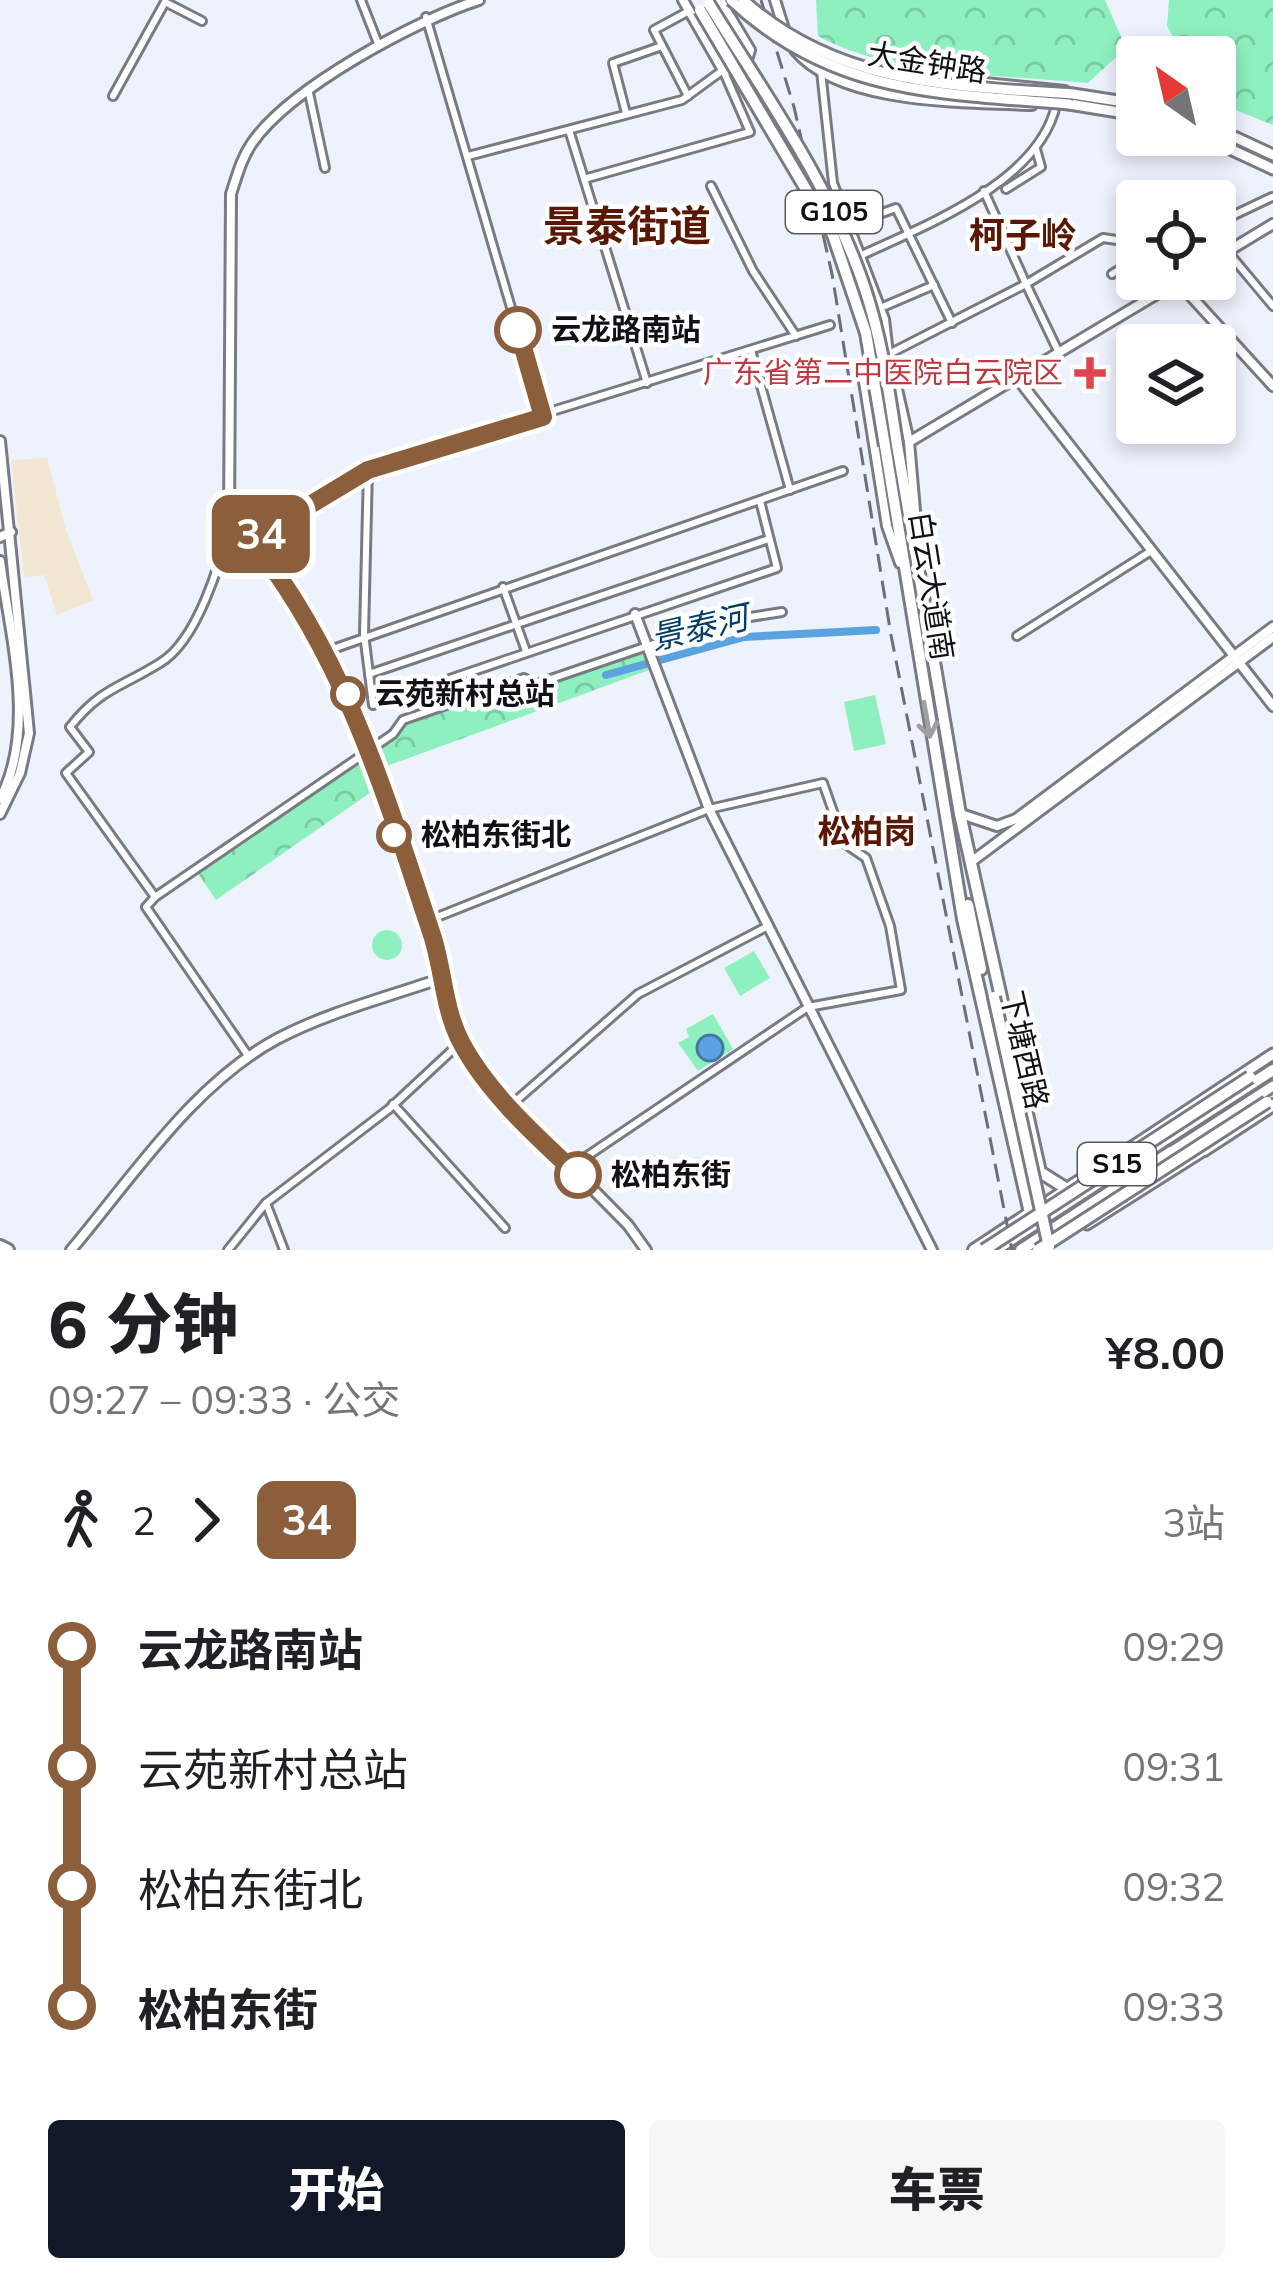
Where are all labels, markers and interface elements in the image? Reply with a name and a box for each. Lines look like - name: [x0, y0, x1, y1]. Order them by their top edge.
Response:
- street label: 大金钟路: [865, 34, 989, 90]
- north arrow: [1116, 36, 1236, 156]
- map controls: [1116, 36, 1236, 444]
- button: locate: [1116, 180, 1236, 300]
- road number: G105: [786, 191, 882, 233]
- district label: 景泰街道: [543, 199, 711, 252]
- district label: 柯子岭: [969, 212, 1077, 257]
- marker: 云龙路南站: [496, 308, 540, 352]
- place label: 云龙路南站: [551, 310, 701, 348]
- button: layers: [1116, 324, 1236, 444]
- place label: 广东省第二中医院白云院区: [703, 353, 1063, 391]
- marker: 广东省第二中医院白云院区: [1074, 357, 1106, 389]
- line badge: 34: [207, 495, 315, 573]
- text: 34: [236, 507, 286, 560]
- street label: 白云大道南: [901, 509, 962, 663]
- water label: 景泰河: [646, 594, 758, 658]
- place label: 云苑新村总站: [375, 674, 555, 712]
- marker: 云苑新村总站: [332, 678, 364, 710]
- one-way arrow: [917, 699, 940, 738]
- district label: 松柏岗: [818, 810, 917, 851]
- place label: 松柏东街北: [421, 815, 571, 853]
- marker: 松柏东街北: [378, 819, 410, 851]
- street label: 下塘西路: [993, 987, 1057, 1113]
- road number: S15: [1078, 1143, 1156, 1185]
- marker: 松柏东街: [556, 1153, 600, 1197]
- place label: 松柏东街: [611, 1155, 731, 1193]
- text: 6 分钟: [48, 1282, 238, 1365]
- text: ¥8.00: [1106, 1324, 1225, 1380]
- text: 09:27 – 09:33 · 公交: [48, 1375, 400, 1424]
- icon: walk: [48, 1487, 114, 1553]
- icon: forward: [173, 1487, 239, 1553]
- text: 34: [281, 1493, 332, 1546]
- text: 2: [132, 1496, 155, 1545]
- text: 3站: [1163, 1498, 1225, 1547]
- text: 云龙路南站: [138, 1621, 363, 1677]
- text: 09:29: [1123, 1622, 1225, 1671]
- text: 云苑新村总站: [138, 1741, 408, 1797]
- text: 09:31: [1123, 1742, 1225, 1791]
- text: 松柏东街北: [138, 1861, 363, 1917]
- text: 09:32: [1123, 1862, 1225, 1911]
- text: 松柏东街: [138, 1981, 318, 2037]
- text: 09:33: [1123, 1982, 1225, 2031]
- button: 开始: [48, 2120, 625, 2258]
- button: 车票: [649, 2120, 1225, 2258]

